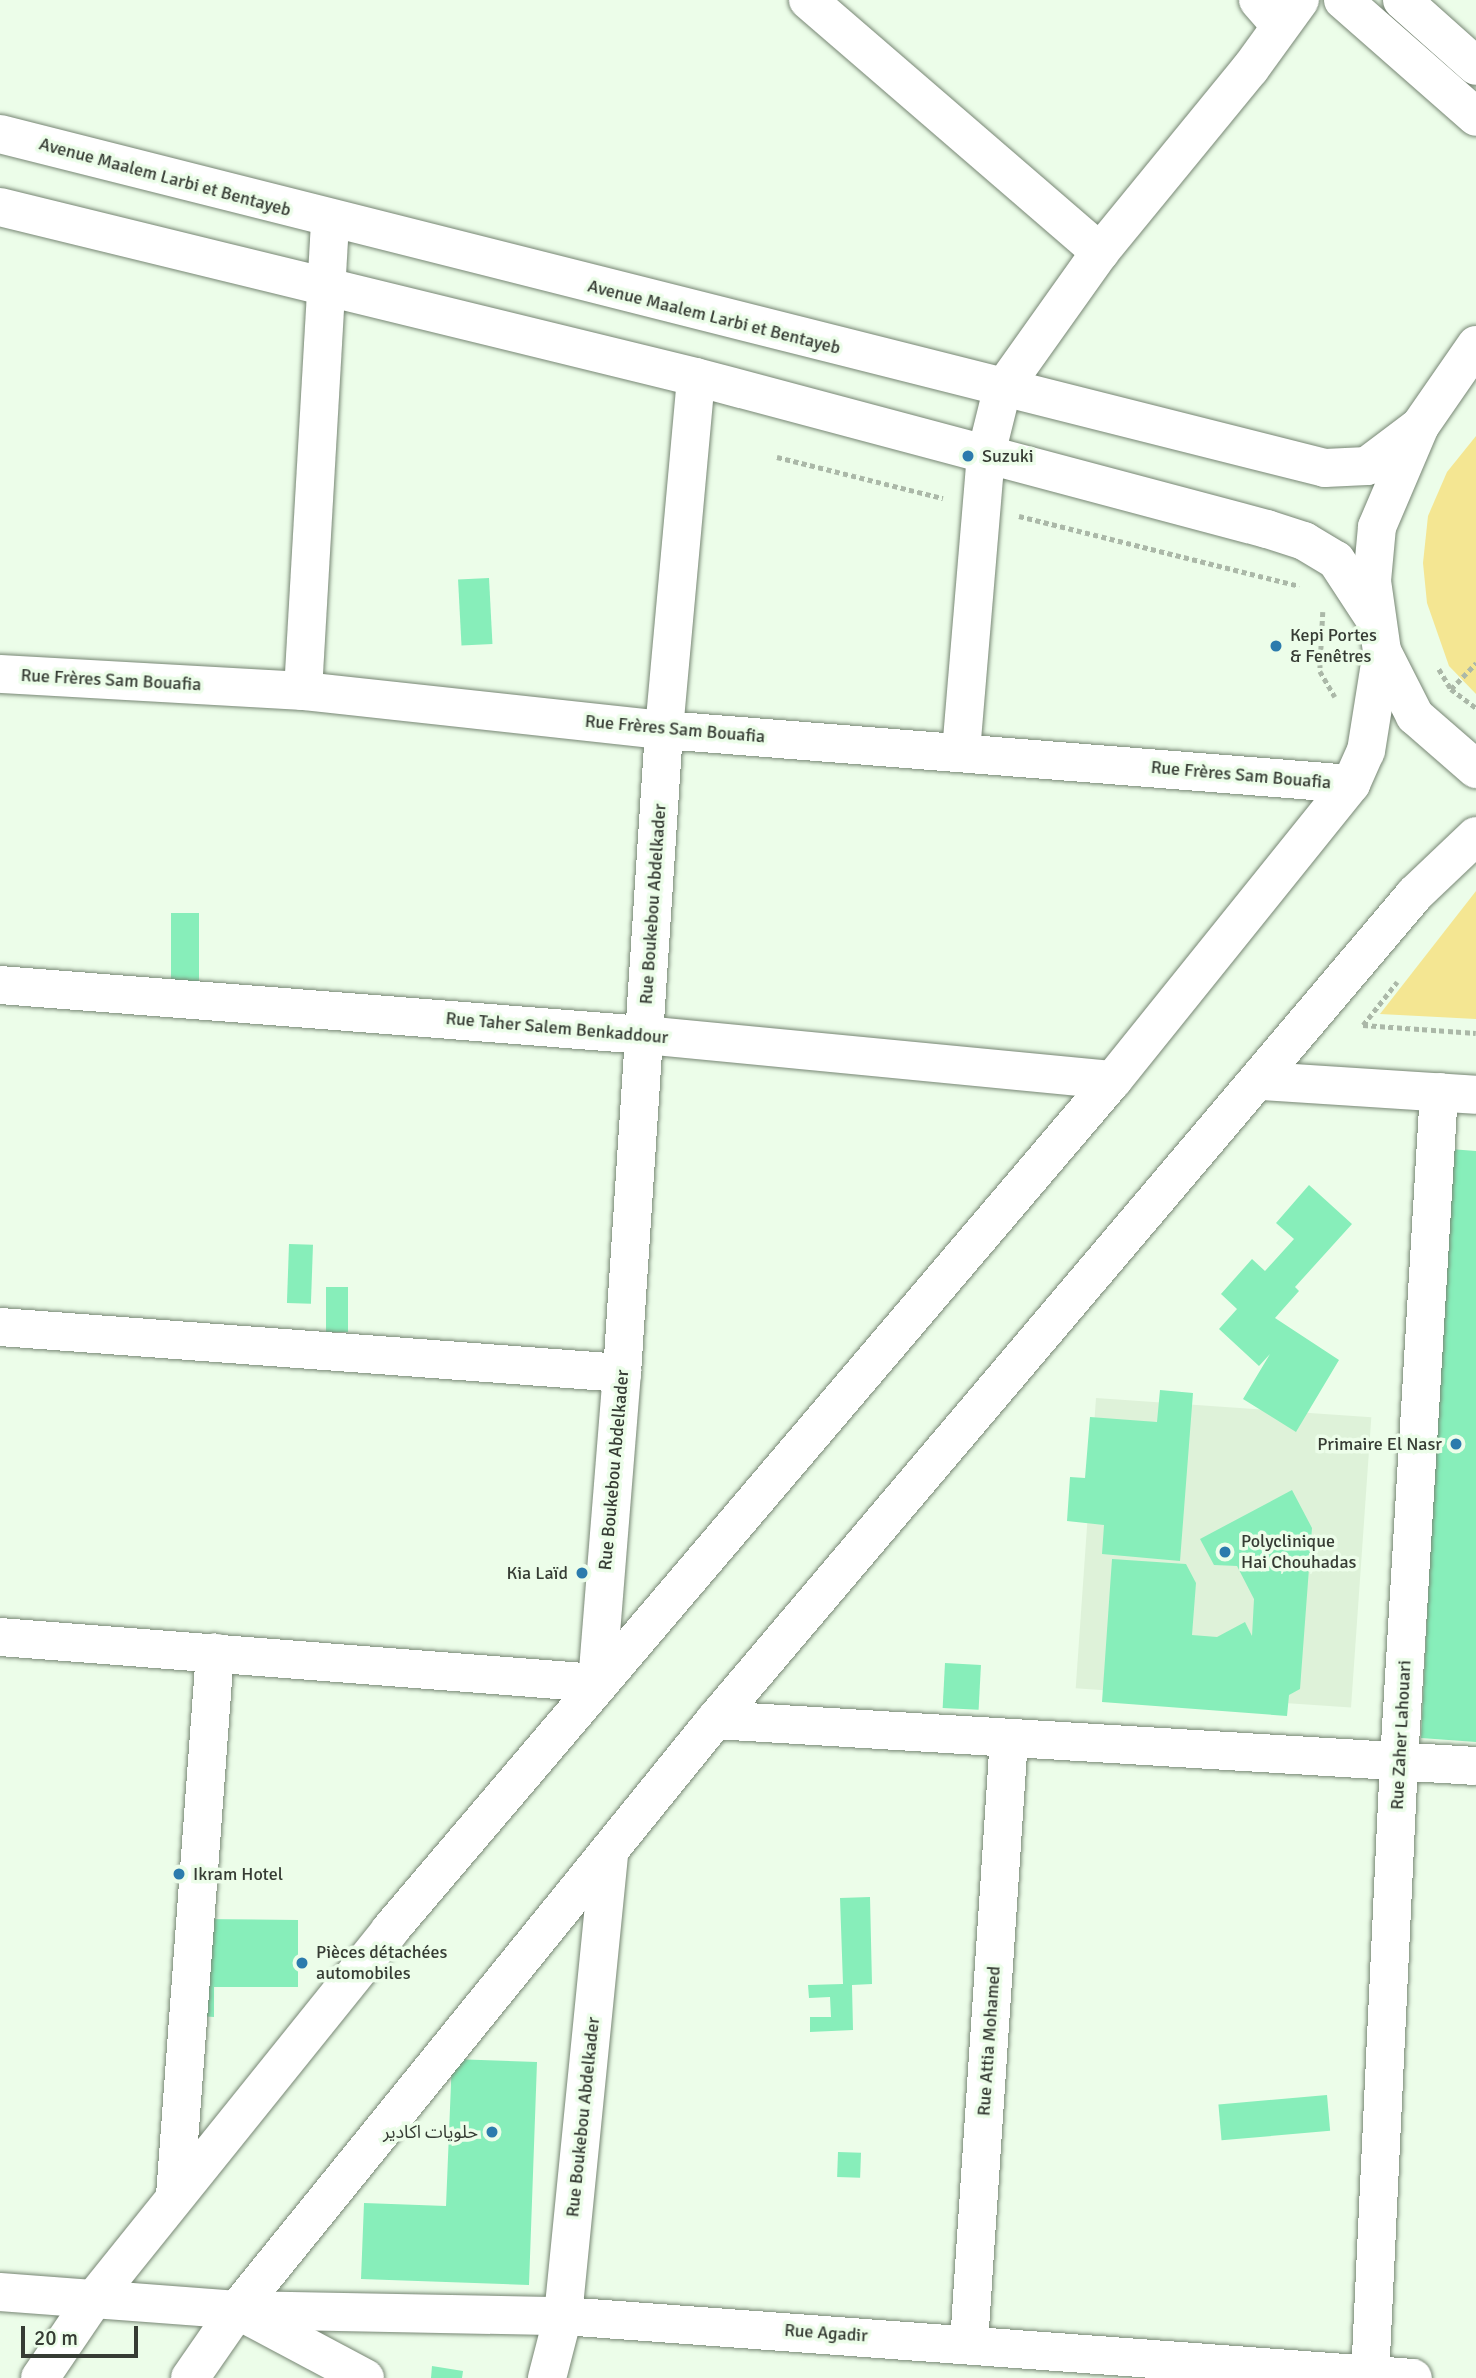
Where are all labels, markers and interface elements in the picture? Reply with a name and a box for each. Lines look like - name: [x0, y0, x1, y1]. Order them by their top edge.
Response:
- street label: Avenue Maalem Larbi et Bentayeb: [37, 133, 293, 221]
- street label: Avenue Maalem Larbi et Bentayeb: [585, 275, 843, 359]
- place label: Suzuki: [982, 445, 1034, 467]
- marker: Suzuki: [960, 448, 976, 464]
- place label: Kepi Portes & Fenêtres: [1290, 625, 1377, 668]
- marker: Kepi Portes & Fenêtres: [1268, 638, 1284, 654]
- street label: Rue Frères Sam Bouafia: [20, 664, 202, 696]
- street label: Rue Frères Sam Bouafia: [584, 710, 766, 748]
- street label: Rue Frères Sam Bouafia: [1150, 756, 1332, 794]
- street label: Rue Boukebou Abdelkader: [635, 803, 671, 1005]
- street label: Rue Taher Salem Benkaddour: [445, 1008, 669, 1048]
- street label: Rue Boukebou Abdelkader: [594, 1369, 634, 1571]
- place label: Primaire El Nasr: [1317, 1433, 1442, 1455]
- marker: Primaire El Nasr: [1448, 1436, 1464, 1452]
- place label: Polyclinique Hai Chouhadas: [1241, 1531, 1356, 1574]
- marker: Polyclinique Hai Chouhadas: [1215, 1542, 1235, 1562]
- place label: Kia Laïd: [507, 1562, 568, 1584]
- marker: Kia Laïd: [574, 1565, 590, 1581]
- street label: Rue Zaher Lahouari: [1386, 1660, 1416, 1810]
- place label: Ikram Hotel: [193, 1863, 283, 1885]
- marker: Ikram Hotel: [171, 1866, 187, 1882]
- place label: Pièces détachées automobiles: [316, 1942, 447, 1984]
- marker: Pièces détachées automobiles: [294, 1955, 310, 1971]
- street label: Rue Attia Mohamed: [973, 1965, 1005, 2117]
- street label: Rue Boukebou Abdelkader: [562, 2016, 604, 2218]
- place label: حلويات اكادير: [383, 2121, 478, 2143]
- marker: حلويات اكادير: [484, 2124, 500, 2140]
- scale bar: [24, 2312, 142, 2356]
- street label: Rue Agadir: [784, 2319, 868, 2347]
- text: 20 m: [34, 2325, 78, 2351]

